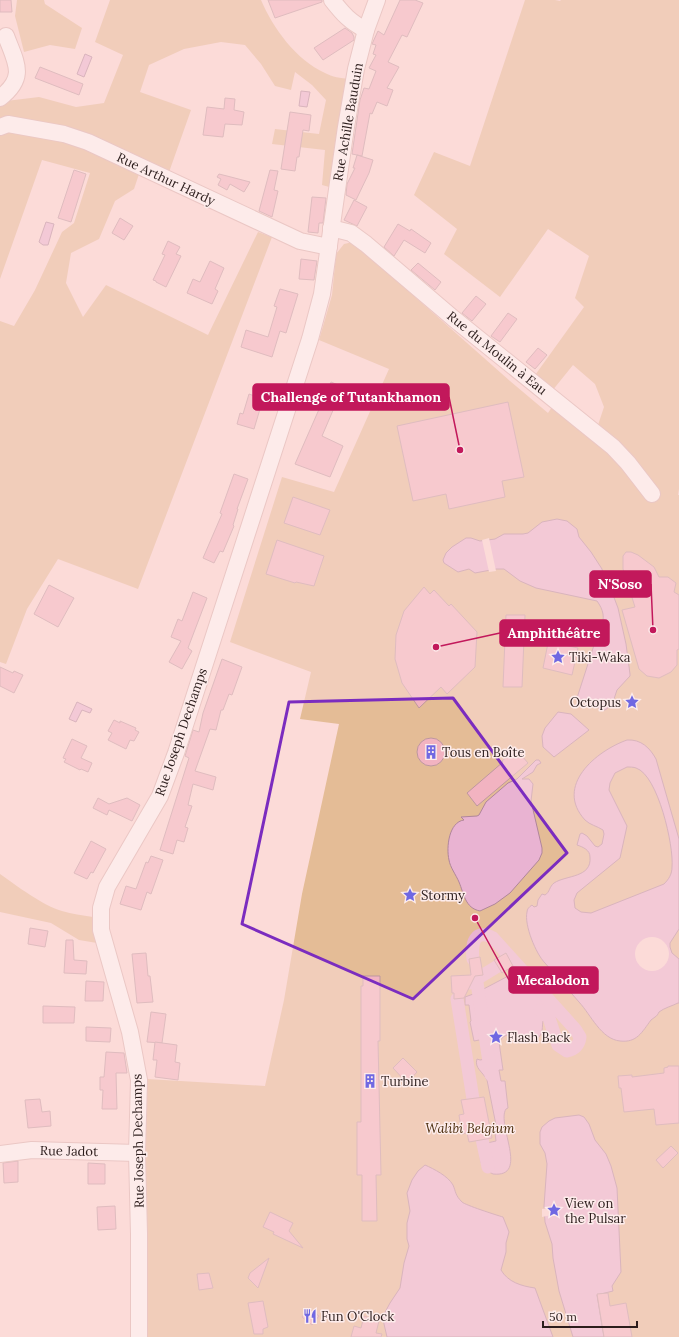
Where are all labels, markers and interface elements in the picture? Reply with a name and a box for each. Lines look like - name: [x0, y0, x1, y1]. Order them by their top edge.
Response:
- street label: Rue Achille Bauduin: [329, 61, 367, 183]
- street label: Rue Arthur Hardy: [114, 149, 218, 209]
- street label: Rue du Moulin à Eau: [444, 307, 551, 399]
- callout: Challenge of Tutankhamon: [253, 384, 449, 410]
- text: Challenge of Tutankhamon: [261, 388, 441, 406]
- callout: N'Soso: [590, 571, 651, 597]
- text: N'Soso: [598, 575, 642, 593]
- callout: Amphithéâtre: [500, 620, 609, 646]
- text: Amphithéâtre: [508, 624, 601, 642]
- place icon: Tiki-Waka: [550, 649, 566, 665]
- place label: Tiki-Waka: [569, 649, 631, 666]
- street label: Rue Joseph Dechamps: [151, 666, 211, 798]
- place label: Octopus: [570, 694, 621, 711]
- place icon: Octopus: [624, 694, 640, 710]
- building icon: Tous en Boîte: [423, 744, 439, 760]
- place label: Tous en Boîte: [442, 744, 524, 761]
- place icon: Stormy: [402, 887, 418, 903]
- place label: Stormy: [421, 887, 465, 904]
- callout: Mecalodon: [509, 967, 598, 993]
- text: Mecalodon: [517, 971, 590, 989]
- place icon: Flash Back: [488, 1029, 504, 1045]
- place label: Flash Back: [507, 1029, 570, 1046]
- building icon: Turbine: [362, 1073, 378, 1089]
- place label: Turbine: [381, 1073, 429, 1090]
- street label: Rue Joseph Dechamps: [128, 1074, 148, 1208]
- park label: Walibi Belgium: [425, 1120, 515, 1137]
- street label: Rue Jadot: [40, 1142, 98, 1160]
- place label: View on the Pulsar: [564, 1195, 626, 1227]
- place icon: View on the Pulsar: [546, 1202, 562, 1218]
- scale bar: [543, 1303, 637, 1329]
- restaurant icon: Fun O'Clock: [302, 1308, 318, 1324]
- place label: Fun O'Clock: [321, 1308, 394, 1325]
- text: 50 m: [549, 1309, 577, 1324]

